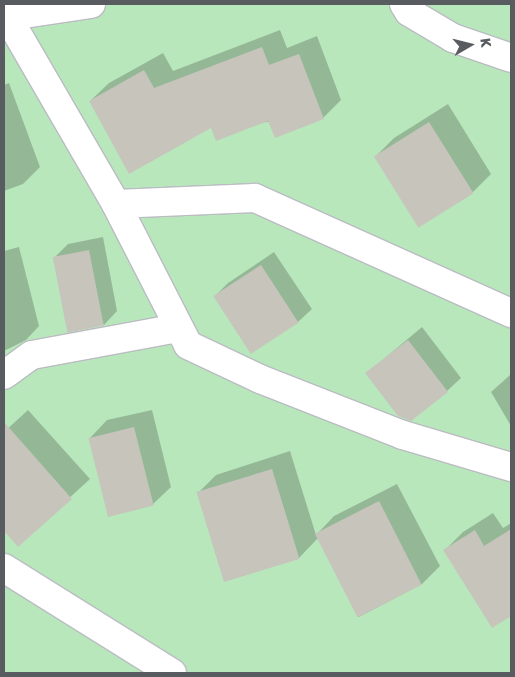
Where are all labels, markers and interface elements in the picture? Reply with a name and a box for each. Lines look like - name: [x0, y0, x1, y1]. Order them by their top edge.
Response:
- north arrow: [445, 20, 495, 70]
- text: K: [476, 37, 494, 49]

